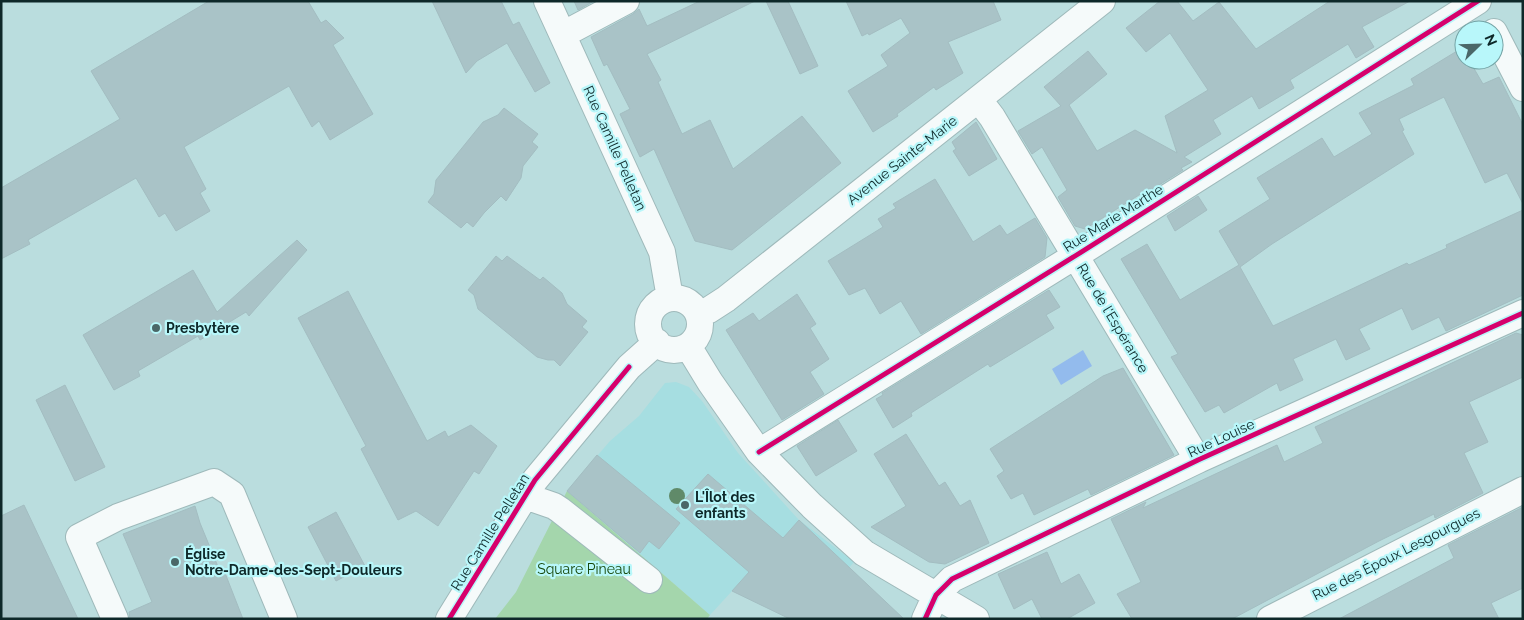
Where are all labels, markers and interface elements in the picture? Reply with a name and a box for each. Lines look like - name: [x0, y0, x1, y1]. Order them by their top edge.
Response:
- north arrow: [1454, 20, 1504, 70]
- text: N: [1482, 32, 1500, 48]
- street label: Rue Camille Pelletan: [580, 83, 650, 213]
- street label: Avenue Sainte-Marie: [844, 112, 960, 208]
- street label: Rue Marie Marthe: [1060, 181, 1166, 255]
- street label: Rue de l'Espérance: [1074, 260, 1152, 376]
- place label: Presbytère: [166, 320, 240, 336]
- marker: Presbytère: [150, 322, 162, 334]
- street label: Rue Louise: [1185, 416, 1257, 460]
- street label: Rue Camille Pelletan: [448, 471, 532, 593]
- place label: L'Îlot des enfants: [695, 488, 755, 521]
- marker: L'Îlot des enfants: [679, 499, 691, 511]
- street label: Rue des Époux Lesgourgues: [1309, 504, 1483, 603]
- place label: Église Notre-Dame-des-Sept-Douleurs: [185, 545, 402, 578]
- marker: Église Notre-Dame-des-Sept-Douleurs: [169, 556, 181, 568]
- park label: Square Pineau: [537, 561, 631, 577]

